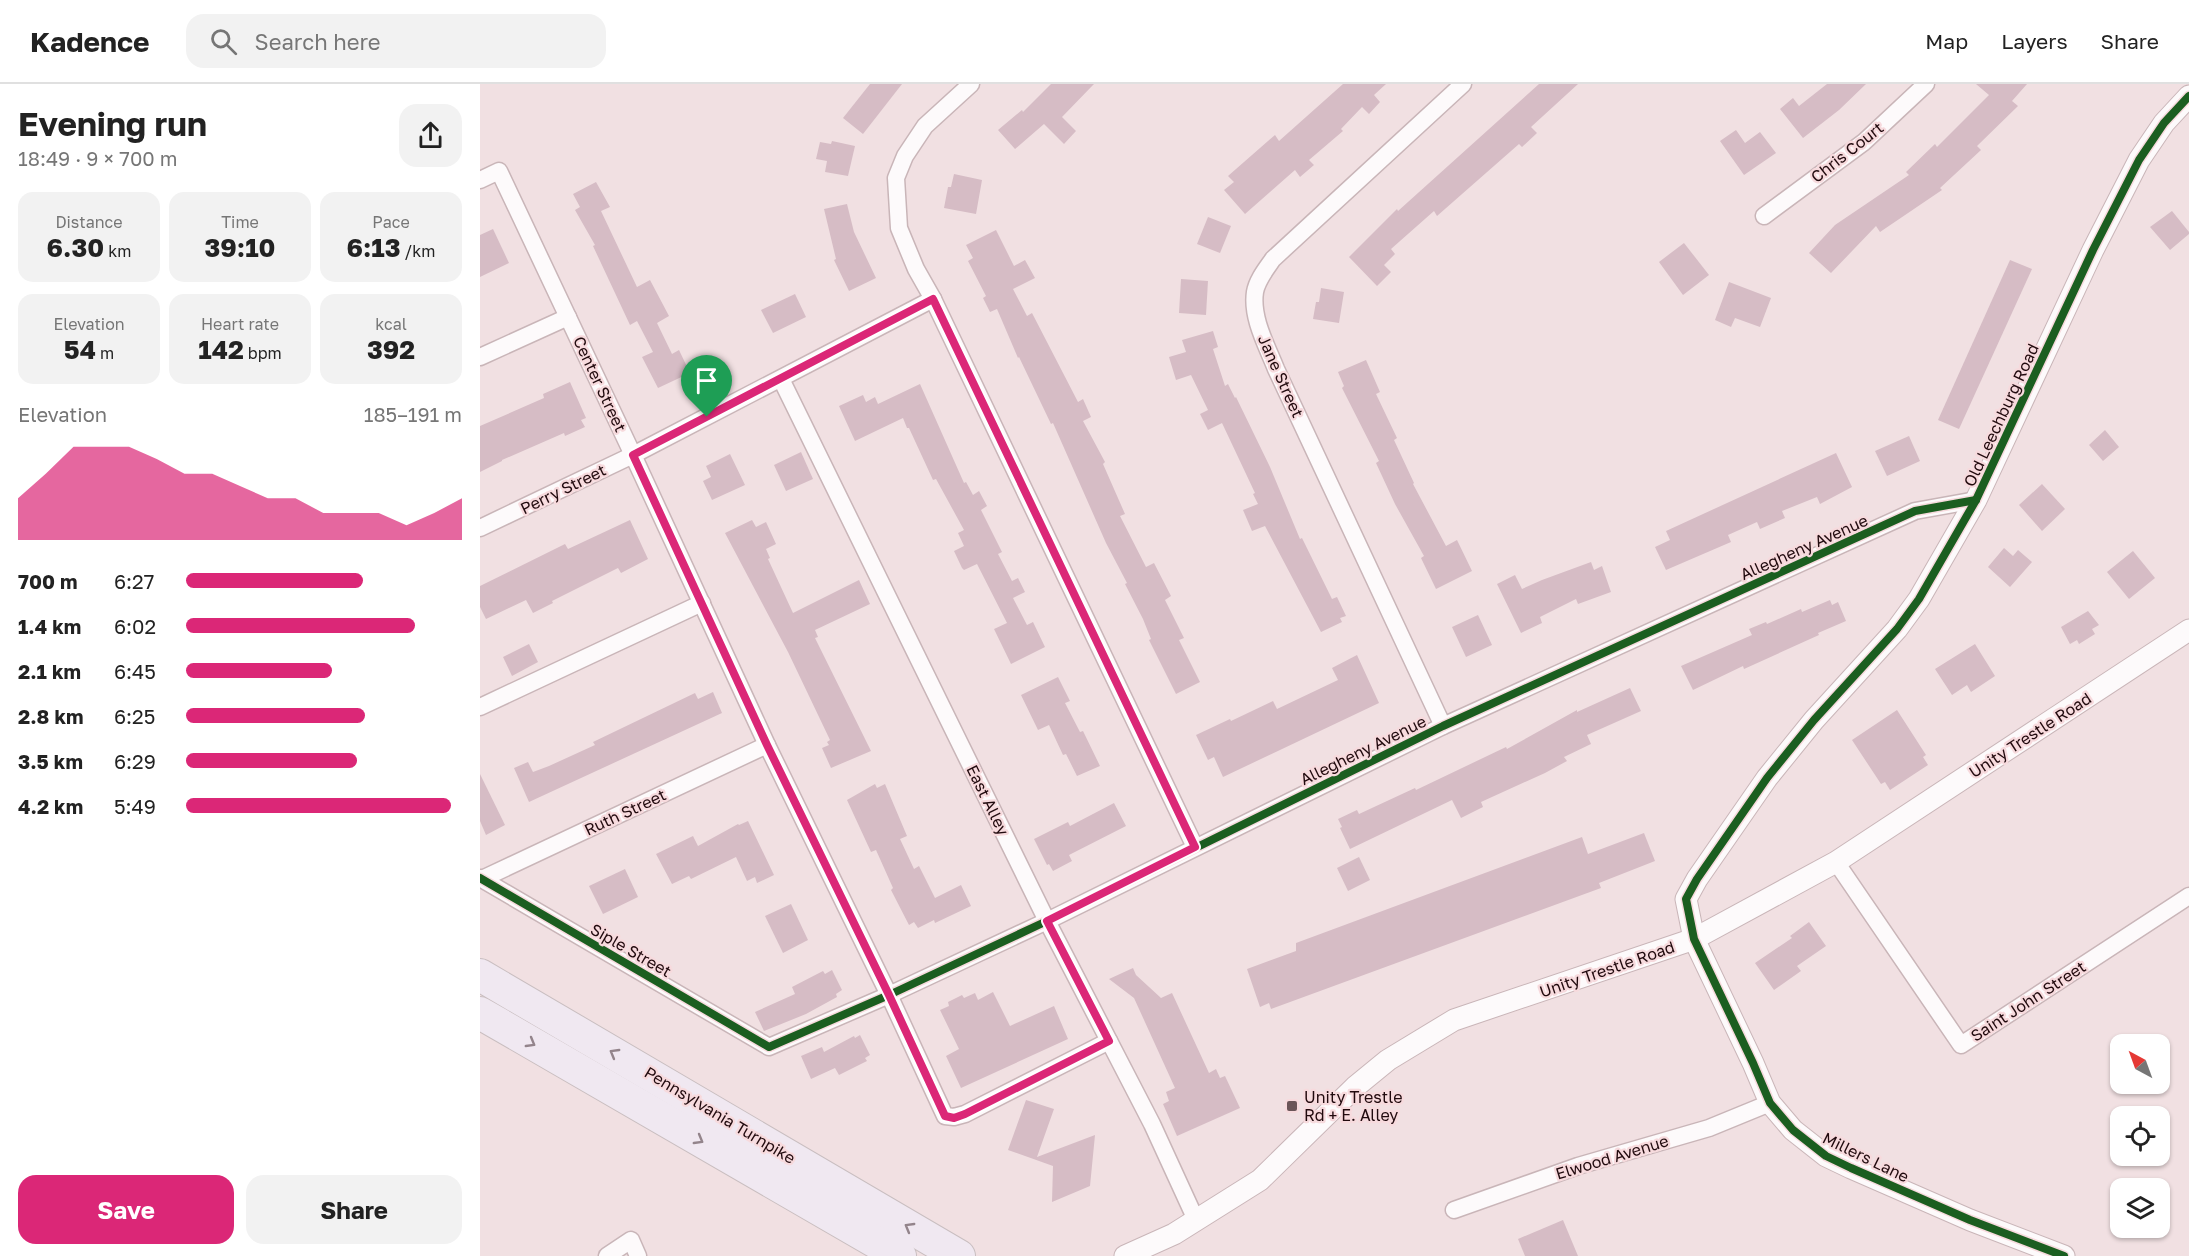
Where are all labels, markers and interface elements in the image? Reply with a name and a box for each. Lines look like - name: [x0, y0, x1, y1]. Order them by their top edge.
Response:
- search box: [186, 14, 606, 68]
- text: Kadence: [30, 25, 150, 58]
- icon: search: [207, 25, 240, 58]
- text: Search here: [255, 28, 381, 55]
- text: Map: [1925, 28, 1968, 54]
- text: Layers: [2001, 28, 2068, 54]
- text: Share: [2101, 28, 2159, 54]
- text: Evening run: [18, 104, 207, 143]
- button: share: [399, 104, 462, 167]
- street label: Chris Court: [1807, 117, 1887, 187]
- text: 18:49 · 9 × 700 m: [18, 146, 177, 170]
- text: Distance: [55, 212, 123, 232]
- text: Time: [221, 212, 259, 232]
- text: Pace: [372, 212, 410, 232]
- text: 6.30: [47, 232, 104, 263]
- text: 39:10: [205, 232, 275, 263]
- text: 6:13: [347, 232, 401, 263]
- text: km: [104, 241, 131, 261]
- text: /km: [401, 241, 435, 261]
- text: Elevation: [53, 314, 125, 334]
- text: Heart rate: [201, 314, 279, 334]
- text: kcal: [375, 314, 407, 334]
- street label: Jane Street: [1254, 332, 1308, 420]
- street label: Center Street: [569, 333, 631, 435]
- text: 54: [64, 334, 96, 365]
- text: 142: [198, 334, 244, 365]
- text: 392: [367, 334, 415, 365]
- street label: Old Leechburg Road: [1959, 340, 2043, 490]
- text: m: [96, 343, 114, 363]
- text: bpm: [244, 343, 282, 363]
- pin: [681, 355, 732, 417]
- icon: arrive: [690, 364, 723, 397]
- text: Elevation: [18, 402, 107, 426]
- text: 185–191 m: [364, 402, 462, 426]
- street label: Perry Street: [517, 460, 609, 518]
- street label: Allegheny Avenue: [1737, 510, 1871, 584]
- text: 700 m: [18, 569, 77, 593]
- text: 6:27: [114, 569, 154, 593]
- text: 1.4 km: [18, 614, 81, 638]
- text: 6:02: [114, 614, 156, 638]
- text: 2.1 km: [18, 659, 81, 683]
- text: 6:45: [114, 659, 156, 683]
- street label: Unity Trestle Road: [1965, 688, 2095, 782]
- text: 2.8 km: [18, 704, 84, 728]
- text: 6:25: [114, 704, 155, 728]
- street label: Allegheny Avenue: [1297, 711, 1429, 789]
- text: 3.5 km: [18, 749, 83, 773]
- text: 6:29: [114, 749, 156, 773]
- street label: East Alley: [962, 761, 1014, 839]
- street label: Ruth Street: [581, 784, 669, 840]
- text: 4.2 km: [18, 794, 83, 818]
- text: 5:49: [114, 794, 156, 818]
- street label: Siple Street: [587, 919, 675, 981]
- street label: Unity Trestle Road: [1537, 936, 1677, 1002]
- street label: Saint John Street: [1967, 956, 2089, 1046]
- north arrow: [2110, 1034, 2170, 1094]
- map controls: [2110, 1034, 2170, 1238]
- one-way arrow: [525, 1035, 535, 1047]
- one-way arrow: [610, 1049, 620, 1060]
- street label: Pennsylvania Turnpike: [641, 1062, 799, 1168]
- place label: Unity Trestle Rd + E. Alley: [1304, 1087, 1402, 1125]
- marker: Unity Trestle Rd + E. Alley: [1285, 1099, 1299, 1113]
- button: locate: [2110, 1106, 2170, 1166]
- street label: Millers Lane: [1820, 1128, 1912, 1186]
- street label: Elwood Avenue: [1553, 1130, 1671, 1184]
- one-way arrow: [693, 1133, 704, 1144]
- button: Save: [18, 1175, 234, 1244]
- button: Share: [246, 1175, 462, 1244]
- button: layers: [2110, 1178, 2170, 1238]
- one-way arrow: [905, 1223, 915, 1234]

